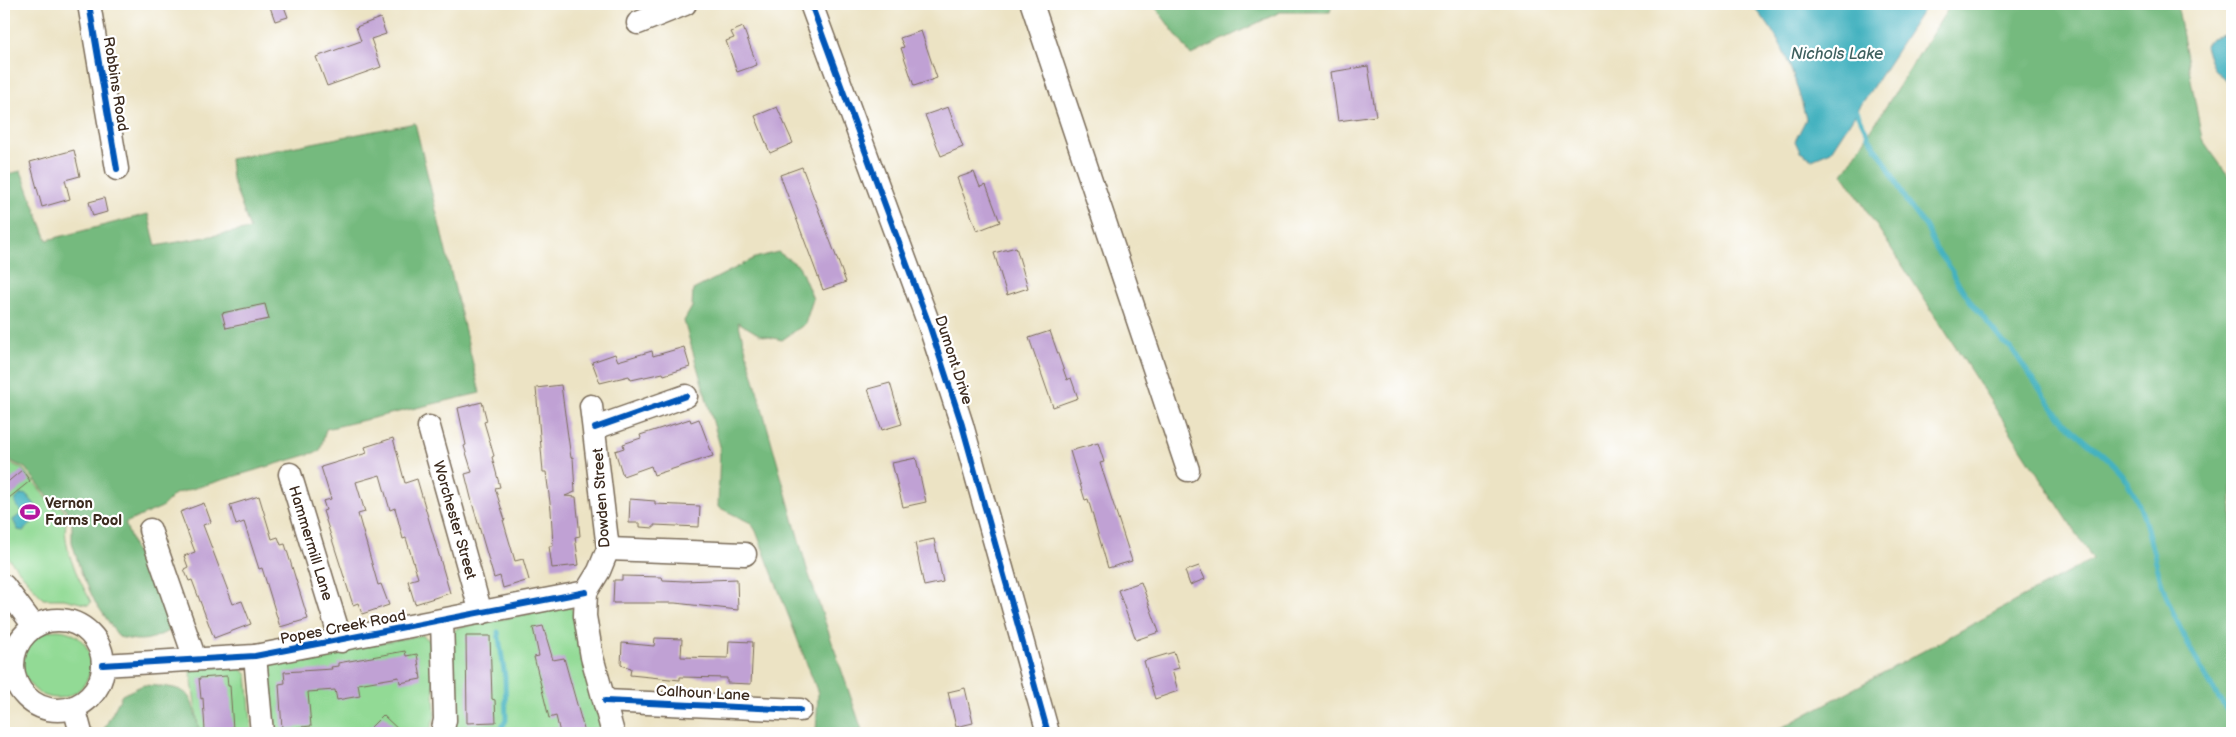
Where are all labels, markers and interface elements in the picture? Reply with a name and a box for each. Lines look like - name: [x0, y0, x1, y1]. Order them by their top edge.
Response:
- street label: Robbins Road: [99, 35, 132, 133]
- water label: Nichols Lake: [1791, 45, 1883, 64]
- street label: Dumont Drive: [930, 313, 977, 407]
- street label: Dowden Street: [589, 447, 614, 549]
- street label: Worchester Street: [429, 459, 481, 582]
- street label: Hammermill Lane: [284, 483, 337, 603]
- place label: Vernon Farms Pool: [45, 494, 122, 530]
- sports icon: Vernon Farms Pool: [19, 501, 41, 523]
- street label: Popes Creek Road: [279, 606, 408, 649]
- street label: Calhoun Lane: [656, 682, 751, 705]

